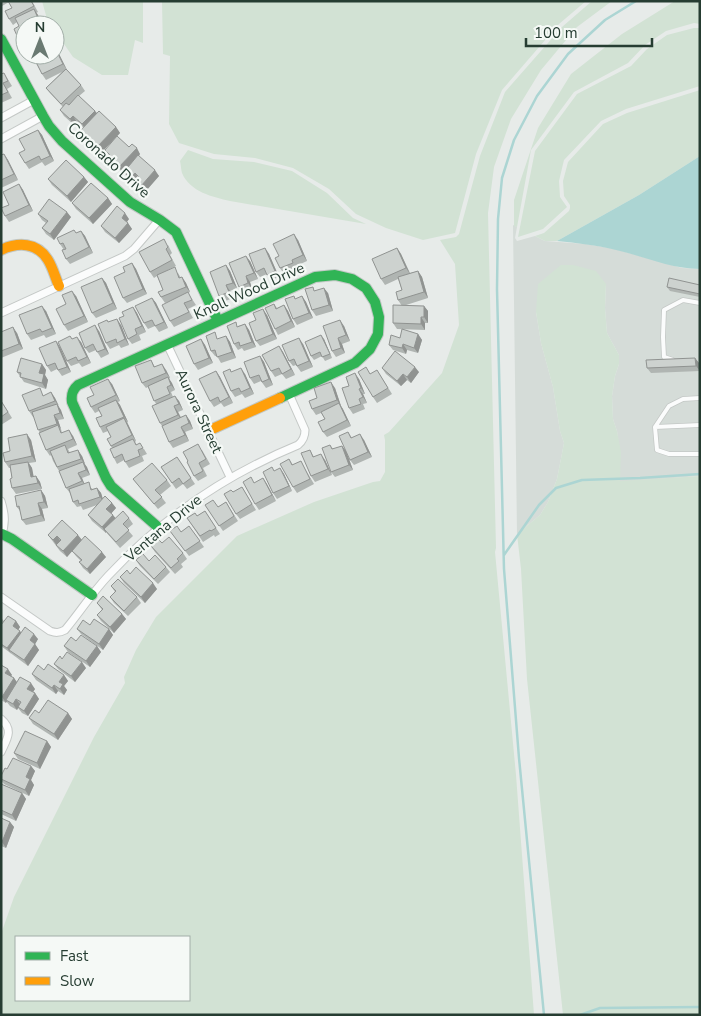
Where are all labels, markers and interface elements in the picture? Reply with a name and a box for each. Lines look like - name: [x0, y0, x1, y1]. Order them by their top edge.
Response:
- north arrow: [15, 15, 65, 65]
- scale bar: [526, 15, 652, 47]
- text: N: [35, 18, 45, 37]
- text: 100 m: [534, 23, 578, 43]
- street label: Coronado Drive: [63, 118, 155, 202]
- street label: Knoll Wood Drive: [190, 258, 308, 324]
- street label: Aurora Street: [171, 366, 228, 457]
- street label: Ventana Drive: [119, 490, 206, 567]
- legend: [15, 936, 190, 1001]
- text: Fast: [60, 946, 89, 966]
- text: Slow: [60, 971, 95, 991]

